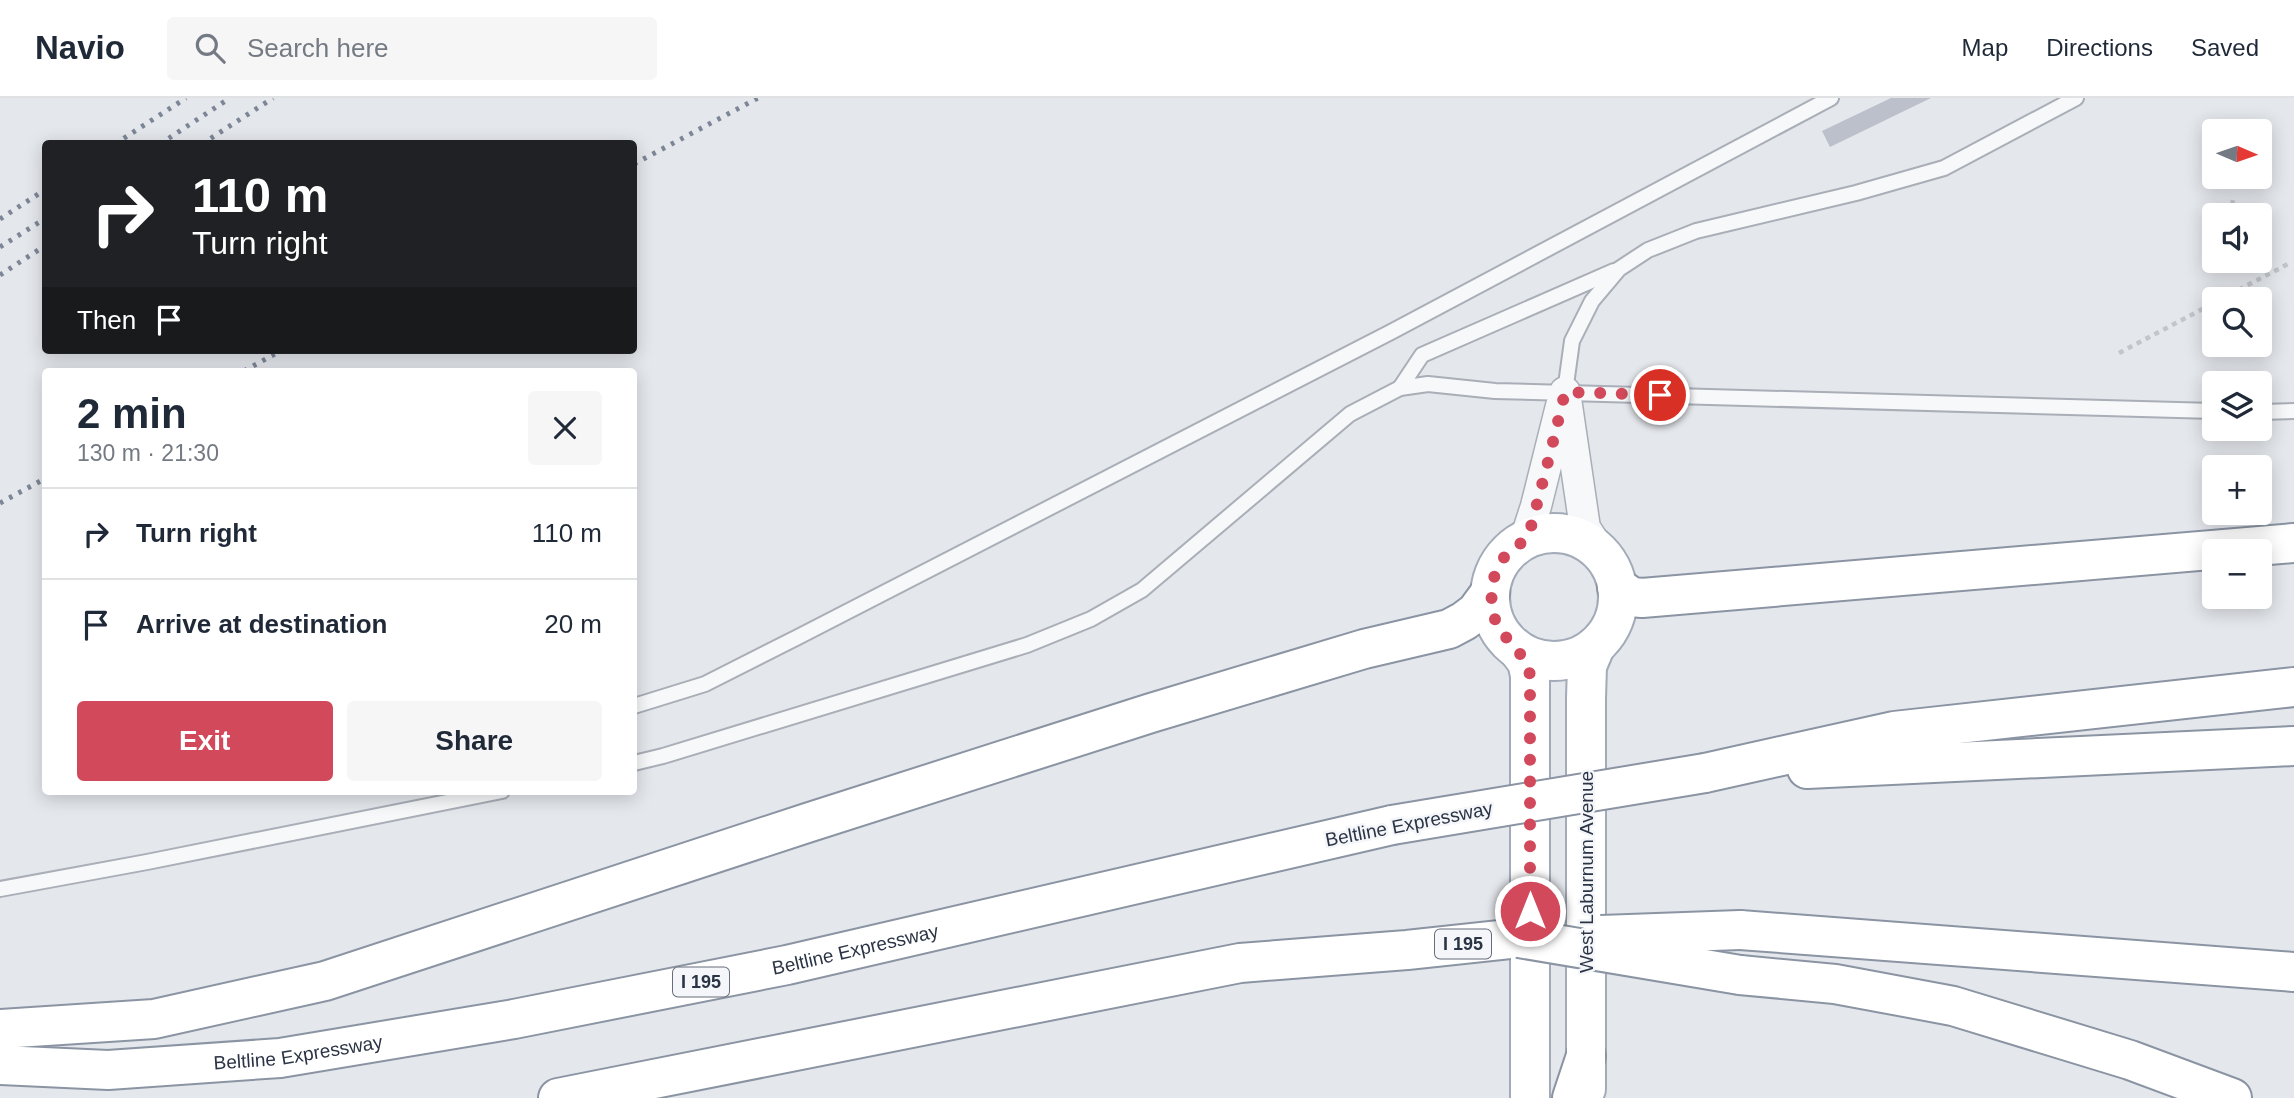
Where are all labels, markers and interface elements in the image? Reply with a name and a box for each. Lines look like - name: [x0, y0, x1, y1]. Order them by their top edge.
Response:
- search box: [167, 17, 657, 80]
- text: Navio: [35, 29, 125, 66]
- icon: search: [191, 29, 229, 67]
- text: Search here: [247, 33, 389, 63]
- text: Map: [1962, 34, 2008, 61]
- text: Directions: [2046, 34, 2153, 61]
- text: Saved: [2191, 34, 2259, 61]
- north arrow: [2202, 119, 2272, 189]
- map controls: [2202, 119, 2272, 609]
- icon: right: [77, 168, 168, 259]
- text: 110 m: [192, 168, 328, 222]
- button: sound: [2202, 203, 2272, 273]
- text: Turn right: [192, 225, 328, 261]
- button: search: [2202, 287, 2272, 357]
- icon: arrive: [150, 301, 188, 339]
- text: Then: [77, 305, 136, 335]
- pin: [1630, 365, 1690, 425]
- button: layers: [2202, 371, 2272, 441]
- icon: arrive: [1641, 376, 1679, 414]
- text: 2 min: [77, 390, 187, 437]
- button: close: [528, 391, 602, 465]
- text: 130 m · 21:30: [77, 440, 219, 466]
- button: +: [2202, 455, 2272, 525]
- icon: right: [77, 515, 115, 553]
- text: Turn right: [136, 518, 257, 548]
- text: 110 m: [532, 518, 602, 548]
- button: −: [2202, 539, 2272, 609]
- icon: arrive: [77, 606, 115, 644]
- text: Arrive at destination: [136, 609, 387, 639]
- text: 20 m: [544, 609, 602, 639]
- button: Exit: [77, 701, 333, 781]
- button: Share: [347, 701, 602, 781]
- street label: West Laburnum Avenue: [1576, 771, 1597, 973]
- street label: Beltline Expressway: [1324, 797, 1495, 851]
- position arrow: [1493, 874, 1567, 948]
- street label: Beltline Expressway: [770, 920, 941, 978]
- road number: I 195: [1435, 930, 1491, 958]
- road number: I 195: [673, 968, 729, 996]
- street label: Beltline Expressway: [213, 1031, 384, 1073]

